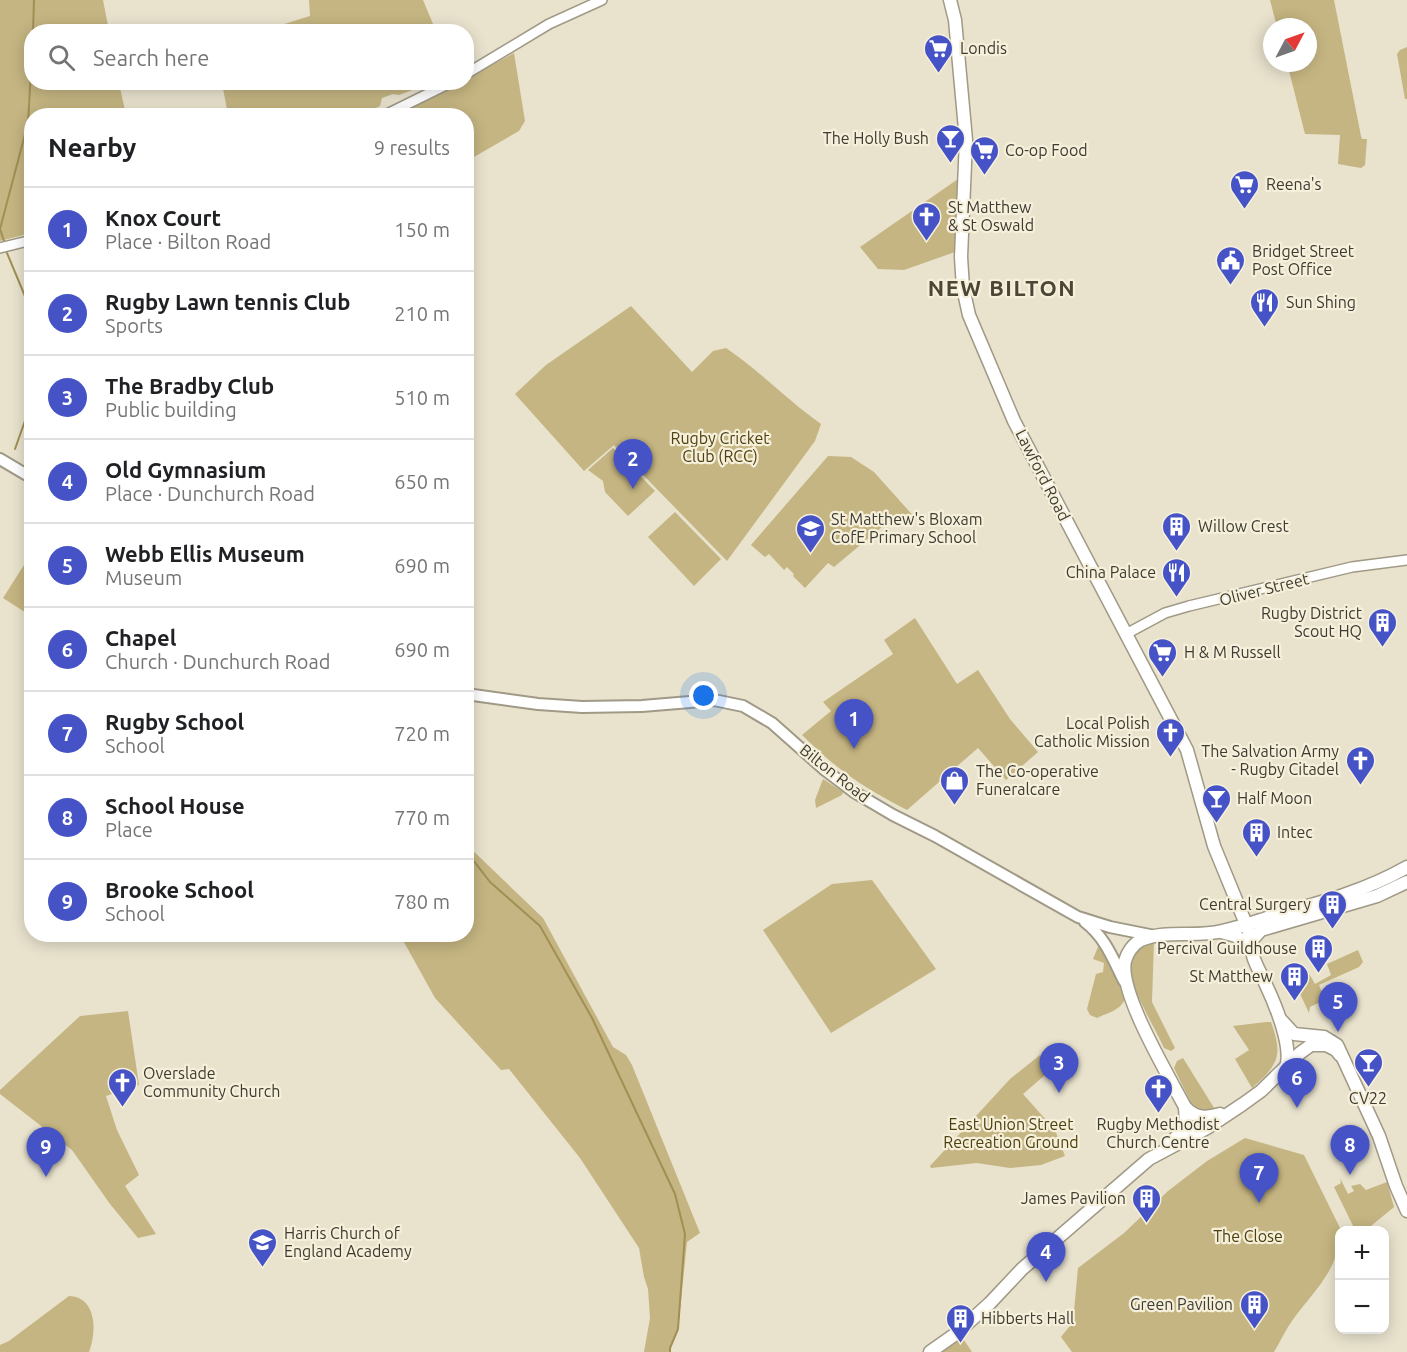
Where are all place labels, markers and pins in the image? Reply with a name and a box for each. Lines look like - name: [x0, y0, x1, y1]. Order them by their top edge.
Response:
- supermarket icon: Londis: [923, 32, 955, 74]
- place label: Londis: [960, 39, 1007, 57]
- bar icon: The Holly Bush: [934, 122, 966, 164]
- place label: The Holly Bush: [823, 129, 929, 147]
- supermarket icon: Co-op Food: [968, 134, 1000, 176]
- place label: Co-op Food: [1005, 141, 1088, 159]
- supermarket icon: Reena's: [1229, 168, 1261, 210]
- place label: Reena's: [1266, 175, 1322, 193]
- place label: St Matthew & St Oswald: [948, 198, 1034, 234]
- church icon: St Matthew & St Oswald: [911, 200, 943, 242]
- place label: Bridget Street Post Office: [1252, 242, 1355, 278]
- public building icon: Bridget Street Post Office: [1215, 244, 1247, 286]
- restaurant icon: Sun Shing: [1249, 286, 1281, 328]
- place label: Sun Shing: [1286, 293, 1356, 311]
- pin: 2: [614, 440, 652, 489]
- place label: St Matthew's Bloxam CofE Primary School: [831, 510, 983, 546]
- building icon: Willow Crest: [1161, 510, 1193, 552]
- school or university icon: St Matthew's Bloxam CofE Primary School: [794, 512, 826, 554]
- place label: Willow Crest: [1198, 517, 1289, 535]
- restaurant icon: China Palace: [1161, 556, 1193, 598]
- place label: China Palace: [1066, 563, 1156, 581]
- place label: Rugby District Scout HQ: [1261, 604, 1363, 640]
- building icon: Rugby District Scout HQ: [1367, 606, 1399, 648]
- supermarket icon: H & M Russell: [1147, 636, 1179, 678]
- place label: H & M Russell: [1184, 643, 1281, 661]
- pin: 1: [834, 700, 874, 749]
- place label: Local Polish Catholic Mission: [1034, 714, 1150, 750]
- church icon: Local Polish Catholic Mission: [1155, 716, 1187, 758]
- place label: The Salvation Army - Rugby Citadel: [1201, 742, 1339, 778]
- church icon: The Salvation Army - Rugby Citadel: [1344, 744, 1376, 786]
- place label: The Co-operative Funeralcare: [976, 762, 1099, 798]
- shop icon: The Co-operative Funeralcare: [939, 764, 971, 806]
- bar icon: Half Moon: [1200, 782, 1232, 824]
- place label: Half Moon: [1237, 789, 1312, 807]
- building icon: Intec: [1240, 816, 1272, 858]
- place label: Intec: [1277, 823, 1313, 841]
- building icon: Central Surgery: [1316, 888, 1348, 930]
- place label: Central Surgery: [1199, 895, 1311, 913]
- building icon: Percival Guildhouse: [1302, 932, 1334, 974]
- place label: Percival Guildhouse: [1157, 939, 1297, 957]
- building icon: St Matthew: [1278, 960, 1310, 1002]
- place label: St Matthew: [1190, 967, 1274, 985]
- pin: 5: [1318, 982, 1358, 1032]
- pin: 3: [1040, 1044, 1078, 1093]
- bar icon: CV22: [1352, 1046, 1384, 1088]
- pin: 6: [1278, 1058, 1316, 1108]
- place label: Overslade Community Church: [143, 1064, 280, 1100]
- church icon: Overslade Community Church: [106, 1066, 138, 1108]
- church icon: Rugby Methodist Church Centre: [1142, 1072, 1174, 1114]
- place label: CV22: [1349, 1089, 1387, 1107]
- place label: Rugby Methodist Church Centre: [1096, 1115, 1220, 1151]
- pin: 8: [1330, 1126, 1370, 1175]
- pin: 9: [26, 1128, 66, 1177]
- pin: 7: [1240, 1154, 1278, 1203]
- building icon: James Pavilion: [1131, 1182, 1163, 1224]
- place label: James Pavilion: [1021, 1189, 1126, 1207]
- place label: Harris Church of England Academy: [284, 1224, 412, 1260]
- school or university icon: Harris Church of England Academy: [247, 1226, 279, 1268]
- pin: 4: [1026, 1232, 1066, 1282]
- building icon: Green Pavilion: [1238, 1288, 1270, 1330]
- place label: Green Pavilion: [1130, 1295, 1233, 1313]
- building icon: Hibberts Hall: [944, 1302, 976, 1344]
- place label: Hibberts Hall: [981, 1309, 1074, 1327]

